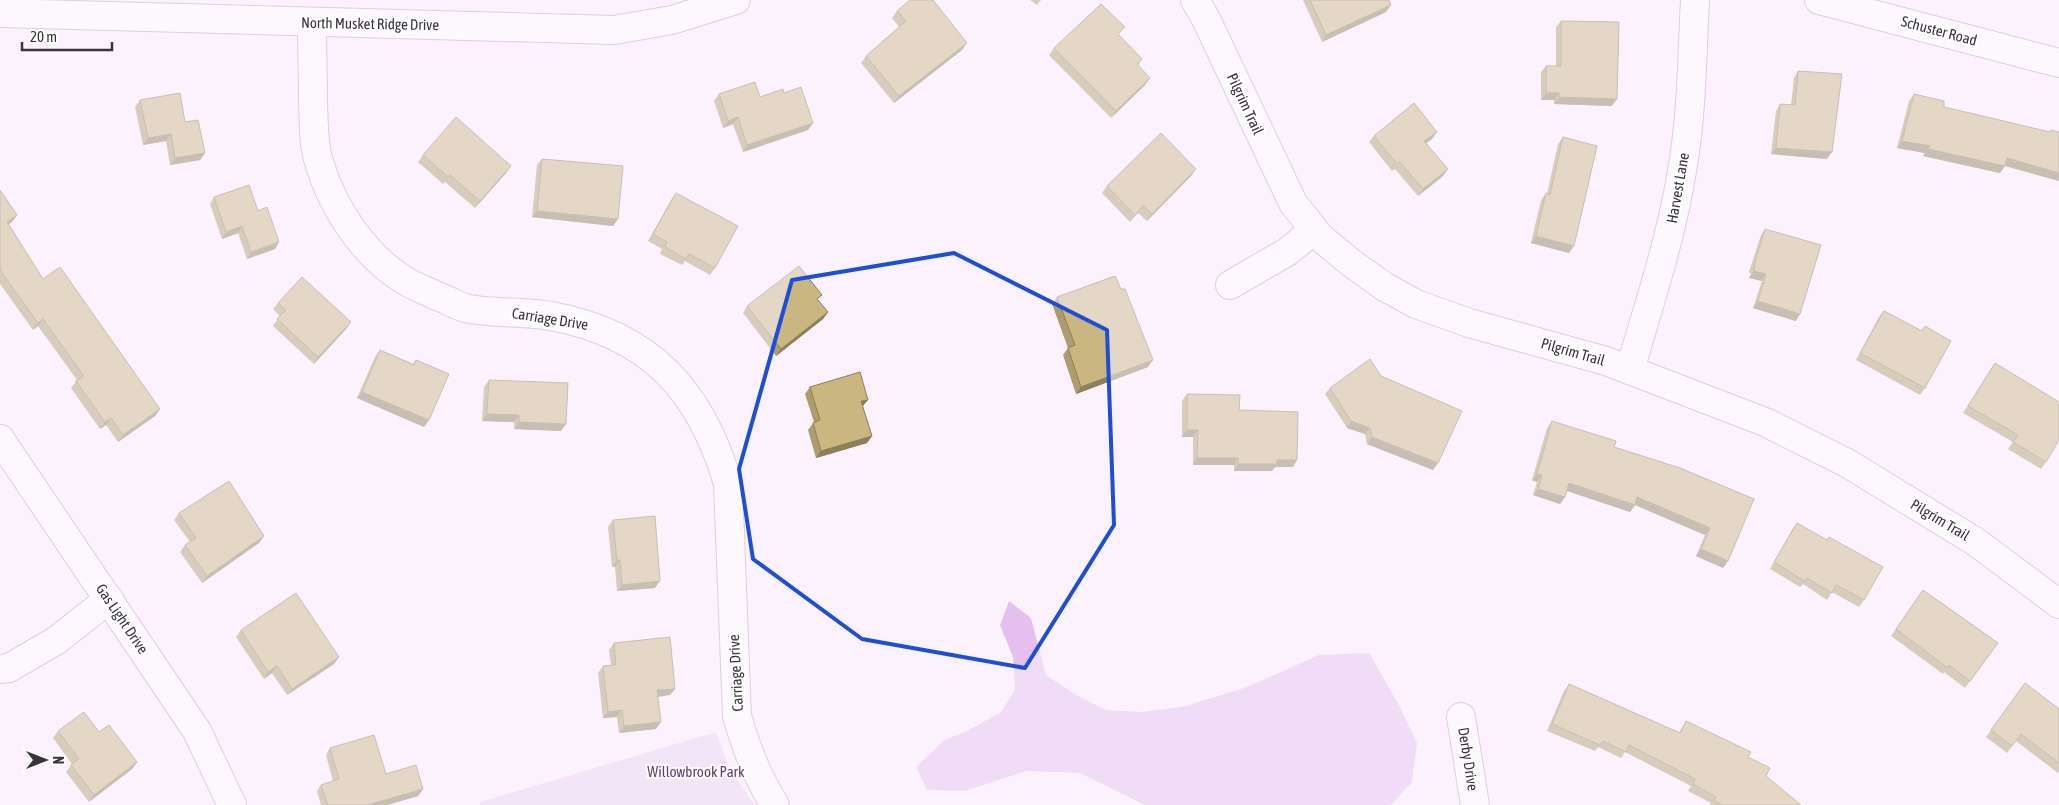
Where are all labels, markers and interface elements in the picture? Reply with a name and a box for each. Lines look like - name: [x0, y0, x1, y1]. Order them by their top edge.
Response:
- street label: Schuster Road: [1899, 12, 1979, 49]
- street label: North Musket Ridge Drive: [301, 14, 439, 33]
- scale bar: [22, 20, 112, 52]
- text: 20 m: [30, 28, 57, 45]
- street label: Pilgrim Trail: [1224, 70, 1267, 137]
- street label: Harvest Lane: [1663, 151, 1692, 225]
- street label: Carriage Drive: [511, 304, 590, 333]
- street label: Pilgrim Trail: [1539, 334, 1607, 369]
- street label: Pilgrim Trail: [1908, 495, 1973, 544]
- street label: Gas Light Drive: [93, 580, 152, 657]
- street label: Carriage Drive: [725, 634, 746, 712]
- street label: Derby Drive: [1455, 726, 1482, 792]
- north arrow: [20, 735, 70, 785]
- text: N: [50, 756, 66, 764]
- park label: Willowbrook Park: [647, 763, 745, 780]

